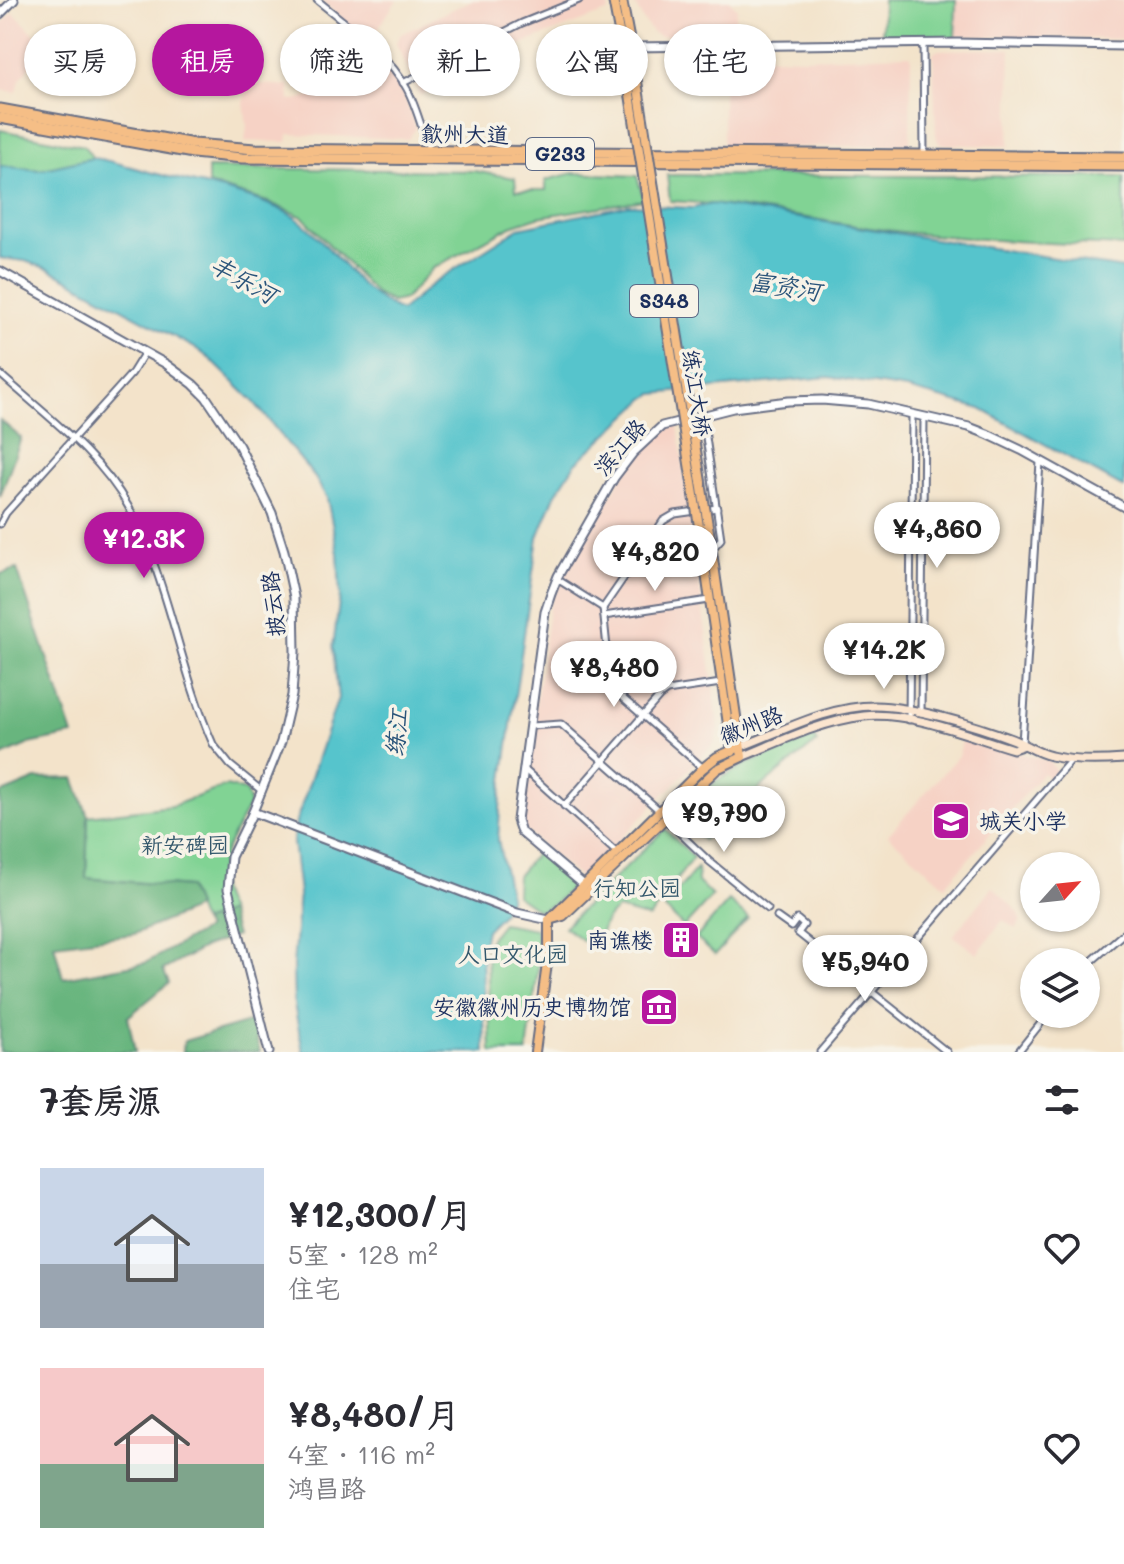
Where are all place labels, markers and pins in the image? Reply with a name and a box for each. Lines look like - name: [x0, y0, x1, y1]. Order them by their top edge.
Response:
- pin: ¥4,860: [872, 502, 1002, 570]
- pin: ¥12.3K: [79, 512, 209, 580]
- pin: ¥4,820: [590, 525, 720, 593]
- pin: ¥14.2K: [819, 623, 949, 691]
- pin: ¥8,480: [549, 641, 679, 709]
- pin: ¥9,790: [659, 786, 789, 854]
- school or university icon: 城关小学: [930, 800, 972, 842]
- place label: 城关小学: [979, 806, 1067, 835]
- building icon: 南谯楼: [660, 919, 702, 961]
- place label: 南谯楼: [587, 925, 653, 954]
- pin: ¥5,940: [800, 935, 930, 1003]
- museum icon: 安徽徽州历史博物馆: [638, 986, 680, 1028]
- place label: 安徽徽州历史博物馆: [433, 992, 631, 1021]

